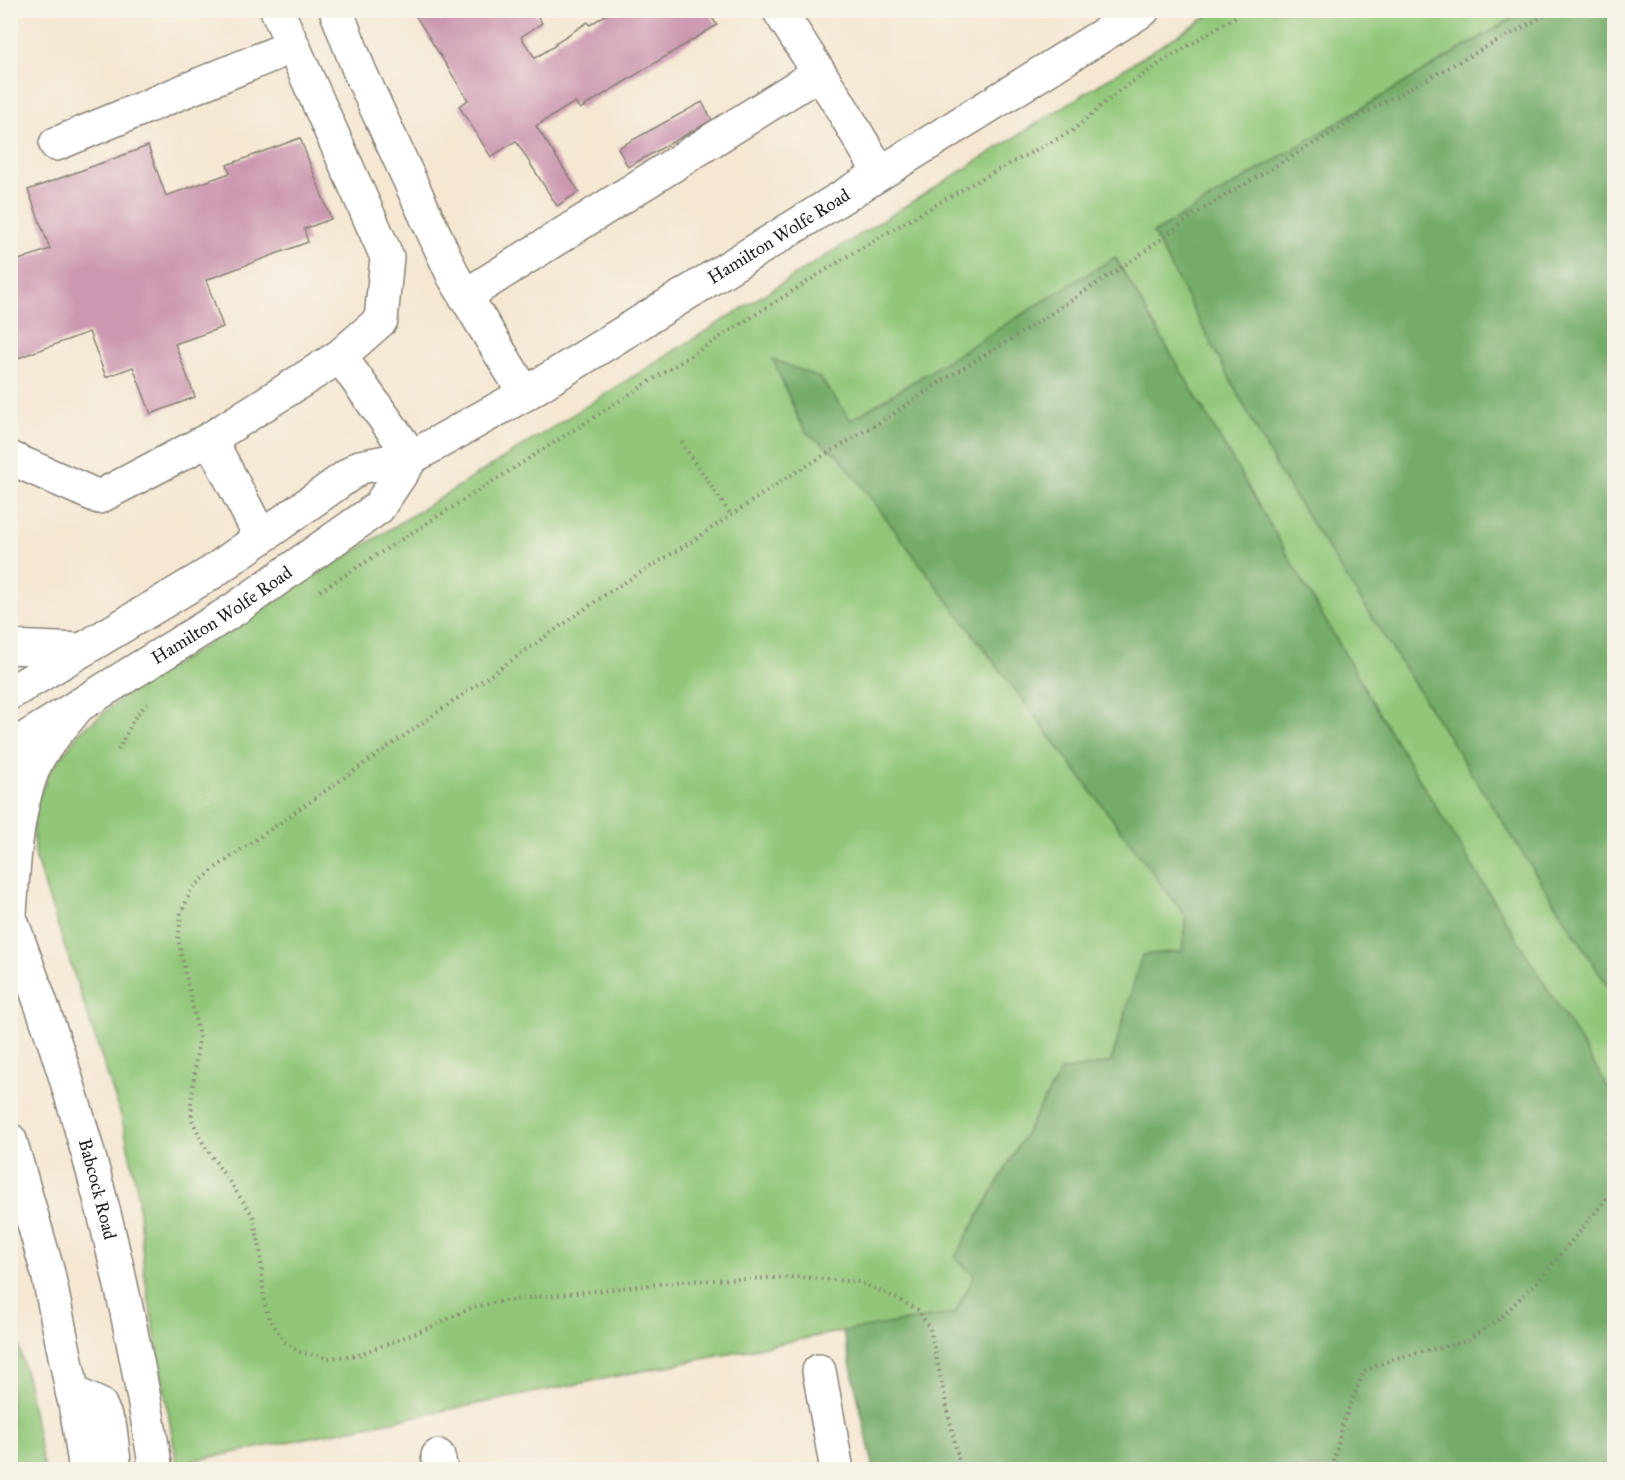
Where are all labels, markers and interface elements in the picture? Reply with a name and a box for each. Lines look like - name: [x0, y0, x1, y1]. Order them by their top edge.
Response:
- street label: Hamilton Wolfe Road: [704, 184, 854, 289]
- street label: Hamilton Wolfe Road: [147, 561, 296, 669]
- street label: Babcock Road: [74, 1136, 121, 1242]

